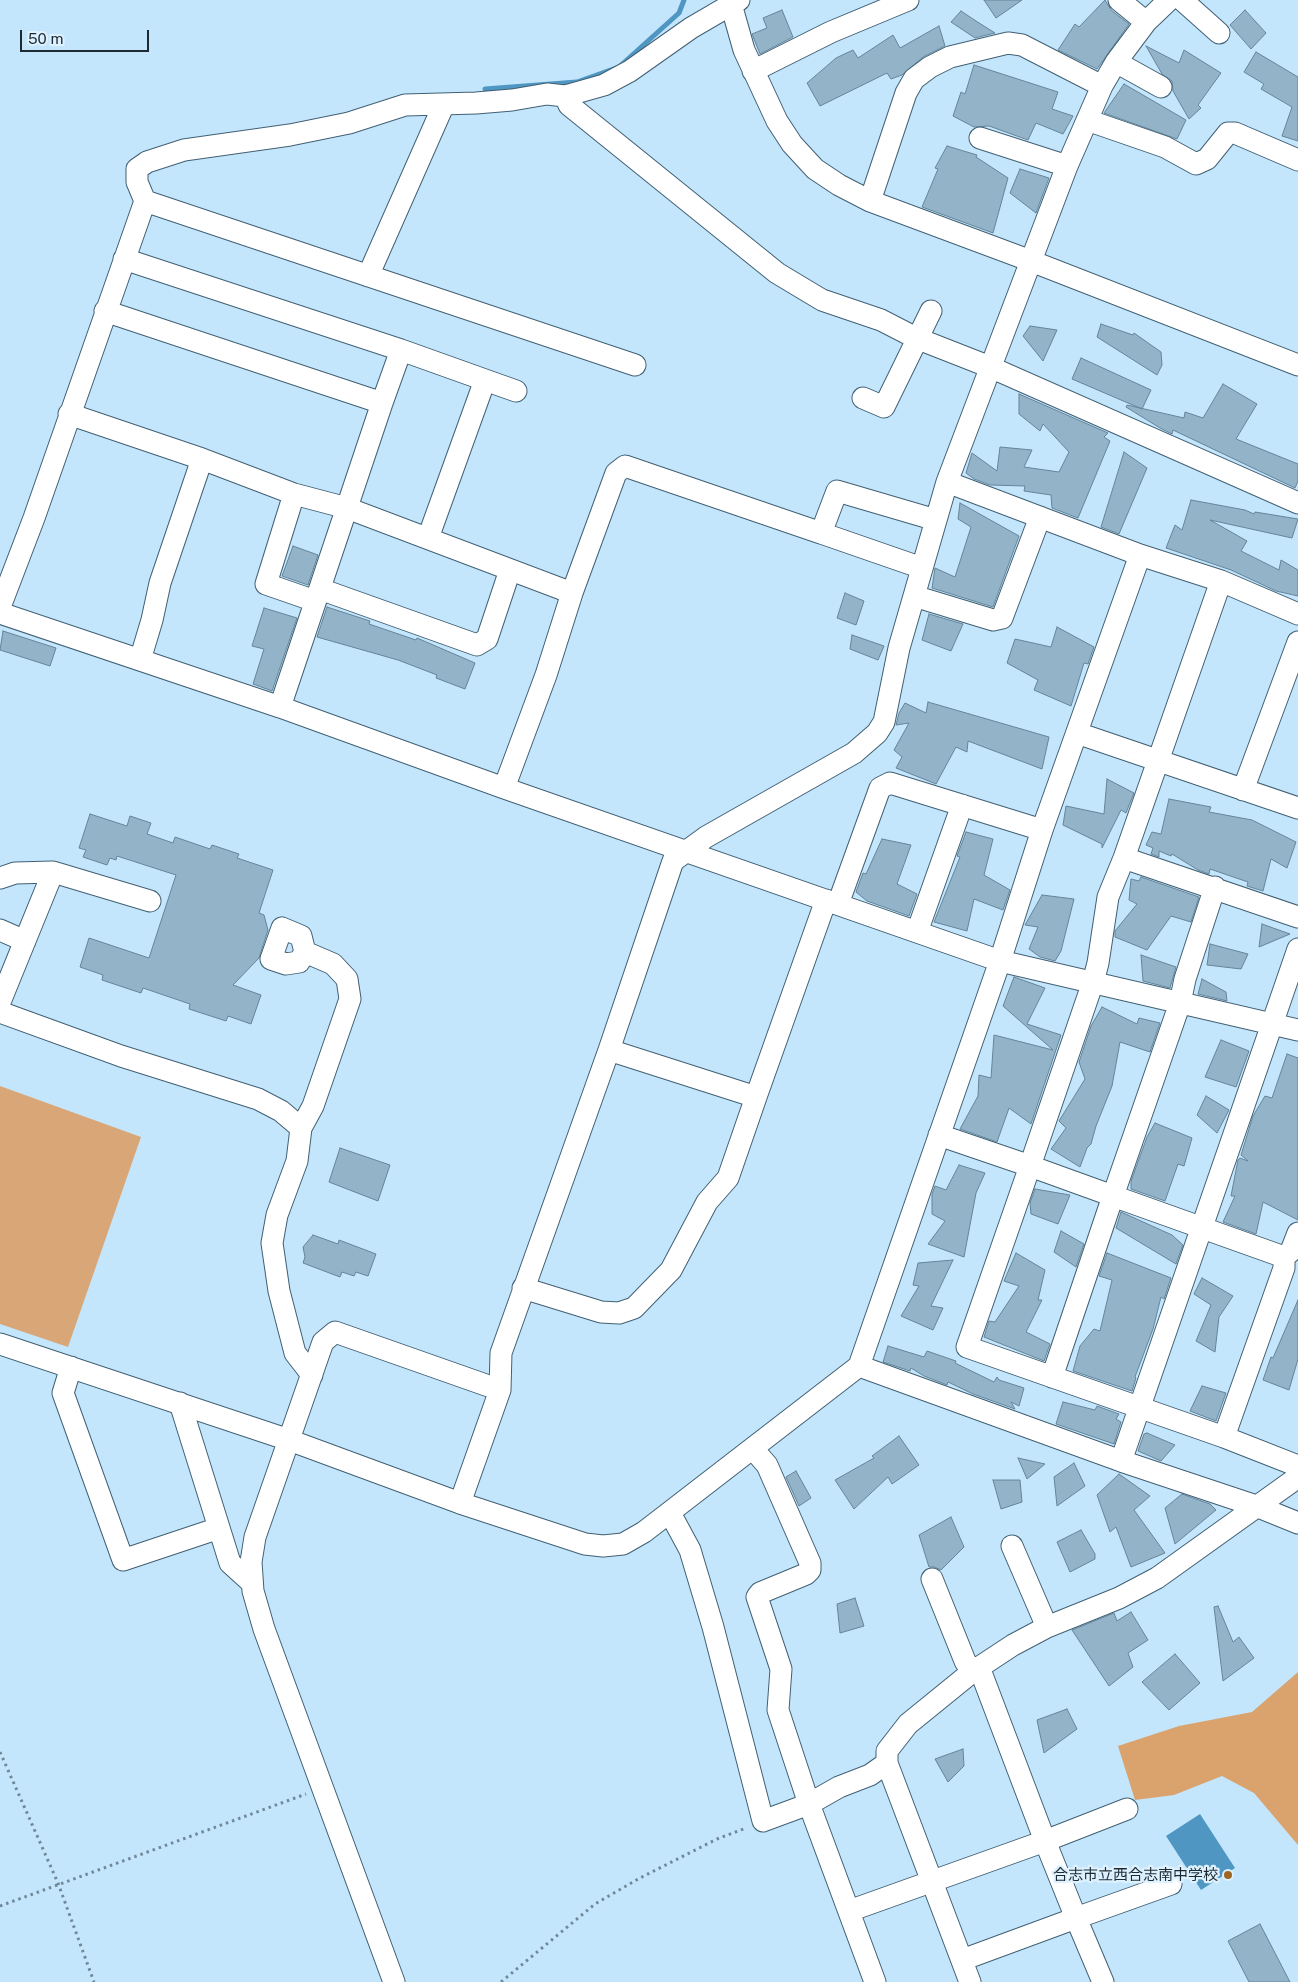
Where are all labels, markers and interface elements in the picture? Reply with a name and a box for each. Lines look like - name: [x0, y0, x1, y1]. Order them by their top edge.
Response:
- scale bar: [22, 20, 151, 52]
- text: 50 m: [28, 30, 63, 47]
- place label: 合志市立西合志南中学校: [1053, 1866, 1218, 1884]
- marker: 合志市立西合志南中学校: [1222, 1869, 1234, 1881]

